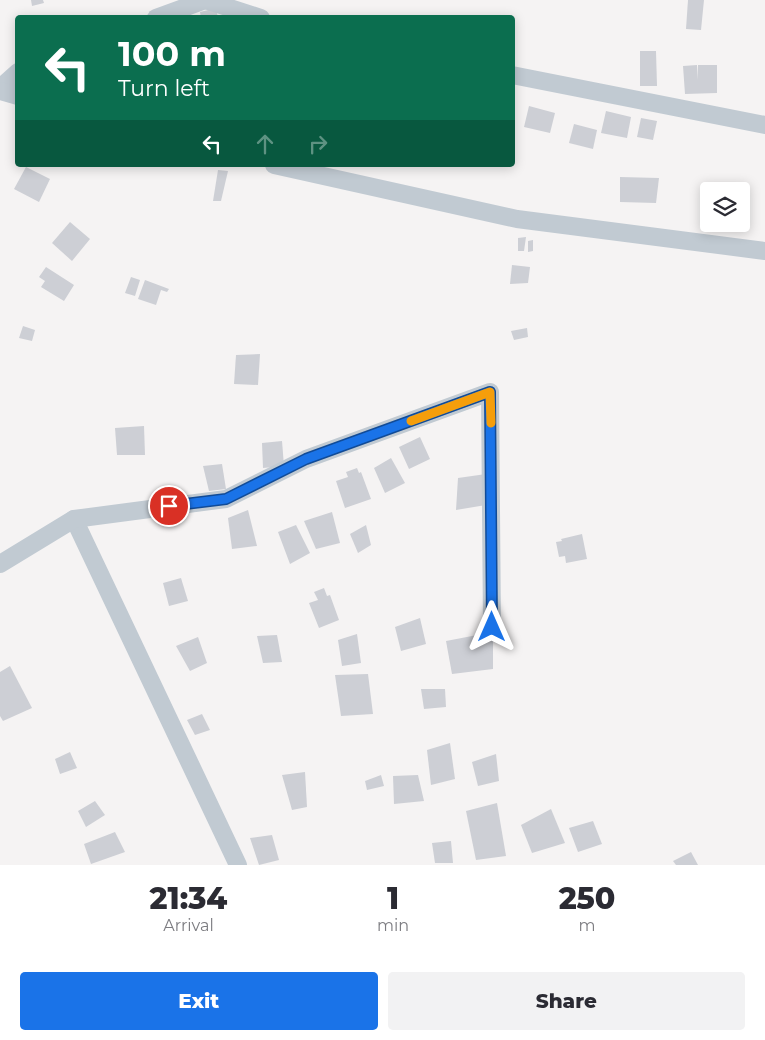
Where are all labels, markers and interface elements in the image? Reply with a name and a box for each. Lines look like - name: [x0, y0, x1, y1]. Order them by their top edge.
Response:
- text: 100 m: [118, 32, 226, 75]
- icon: left: [35, 35, 100, 100]
- text: Turn left: [118, 75, 210, 102]
- icon: left: [198, 130, 226, 158]
- icon: ahead: [251, 130, 279, 158]
- icon: right: [304, 130, 332, 158]
- map controls: [700, 182, 750, 232]
- button: layers: [700, 182, 750, 232]
- pin: [148, 485, 190, 527]
- icon: arrive: [155, 492, 183, 520]
- position arrow: [465, 600, 517, 652]
- text: 21:34: [150, 880, 227, 917]
- text: 1: [387, 880, 399, 917]
- text: 250: [559, 880, 615, 917]
- text: Arrival: [163, 916, 214, 935]
- text: min: [377, 916, 409, 935]
- text: m: [579, 916, 596, 935]
- button: Exit: [20, 972, 378, 1030]
- button: Share: [388, 972, 745, 1030]

